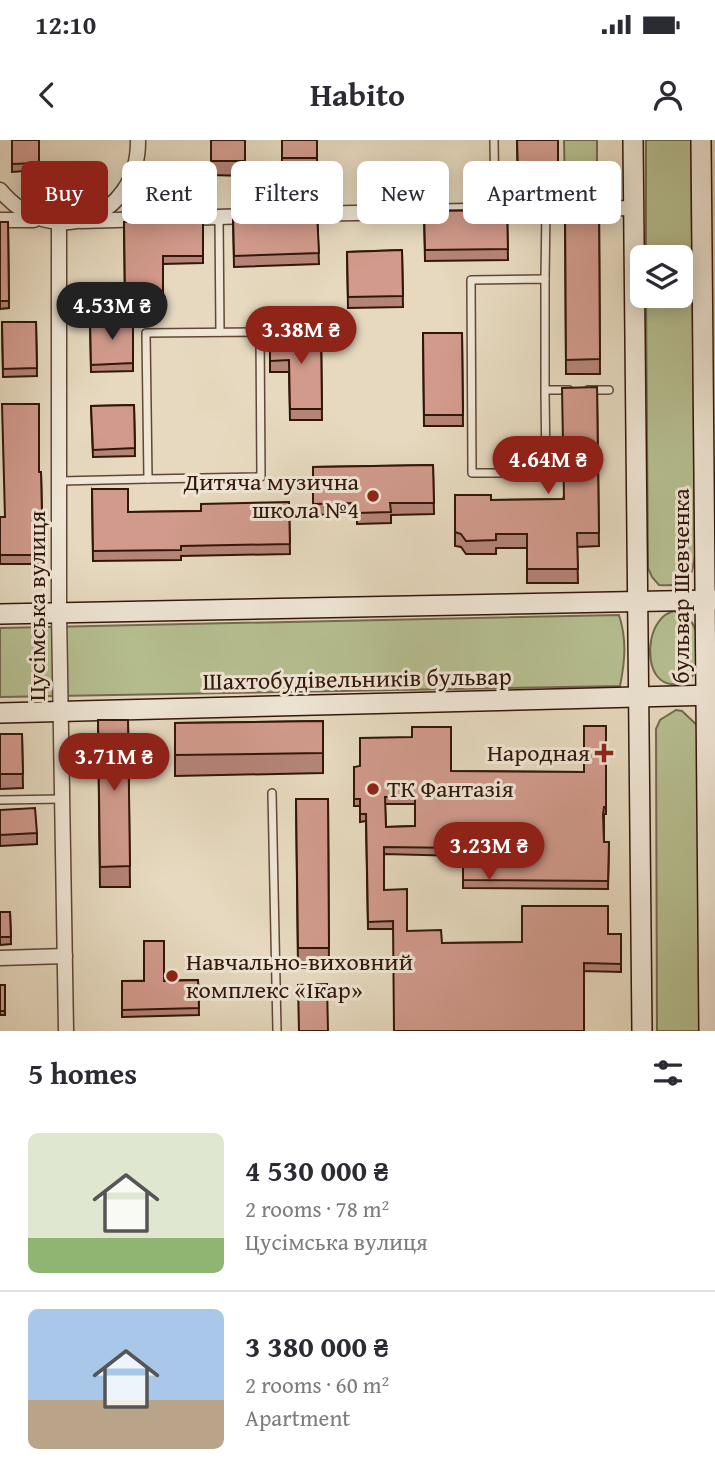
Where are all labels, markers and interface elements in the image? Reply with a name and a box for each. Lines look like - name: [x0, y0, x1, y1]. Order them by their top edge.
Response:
- text: 12:10: [35, 5, 96, 44]
- text: Habito: [310, 71, 405, 118]
- icon: back: [28, 76, 66, 114]
- icon: person: [649, 76, 687, 114]
- chip: Buy: [21, 161, 108, 224]
- chip: Rent: [122, 161, 217, 224]
- chip: Filters: [231, 161, 343, 224]
- chip: New: [357, 161, 449, 224]
- chip: Apartment: [463, 161, 621, 224]
- map controls: [630, 245, 693, 308]
- button: layers: [630, 245, 693, 308]
- pin: 4.53M ₴: [47, 282, 177, 342]
- text: 4.53M ₴: [72, 288, 152, 321]
- pin: 3.38M ₴: [236, 306, 366, 366]
- text: 3.38M ₴: [261, 312, 341, 345]
- pin: 4.64M ₴: [483, 436, 613, 496]
- text: 4.64M ₴: [508, 442, 588, 475]
- place label: Дитяча музична школа №4: [183, 464, 360, 527]
- marker: Дитяча музична школа №4: [365, 488, 381, 504]
- street label: бульвар Шевченка: [663, 488, 698, 684]
- street label: Цусімська вулиця: [19, 511, 54, 701]
- street label: Шахтобудівельників бульвар: [202, 658, 512, 699]
- pin: 3.71M ₴: [49, 734, 179, 793]
- place label: Народная: [487, 735, 590, 770]
- text: 3.71M ₴: [74, 739, 154, 772]
- marker: Народная: [596, 745, 612, 761]
- place label: ТК Фантазія: [387, 771, 514, 806]
- marker: ТК Фантазія: [365, 781, 381, 797]
- pin: 3.23M ₴: [424, 822, 554, 882]
- text: 3.23M ₴: [449, 828, 529, 861]
- place label: Навчально-виховний комплекс «Ікар»: [186, 944, 413, 1007]
- marker: Навчально-виховний комплекс «Ікар»: [164, 968, 180, 984]
- text: 5 homes: [28, 1051, 137, 1095]
- icon: filters: [649, 1054, 687, 1092]
- text: 4 530 000 ₴: [245, 1148, 389, 1192]
- icon: home: [84, 1161, 168, 1245]
- text: 2 rooms · 78 m²: [245, 1192, 389, 1225]
- text: Цусімська вулиця: [245, 1225, 428, 1258]
- text: 3 380 000 ₴: [245, 1324, 389, 1368]
- icon: home: [84, 1337, 168, 1421]
- text: 2 rooms · 60 m²: [245, 1368, 389, 1401]
- text: Apartment: [245, 1401, 350, 1434]

